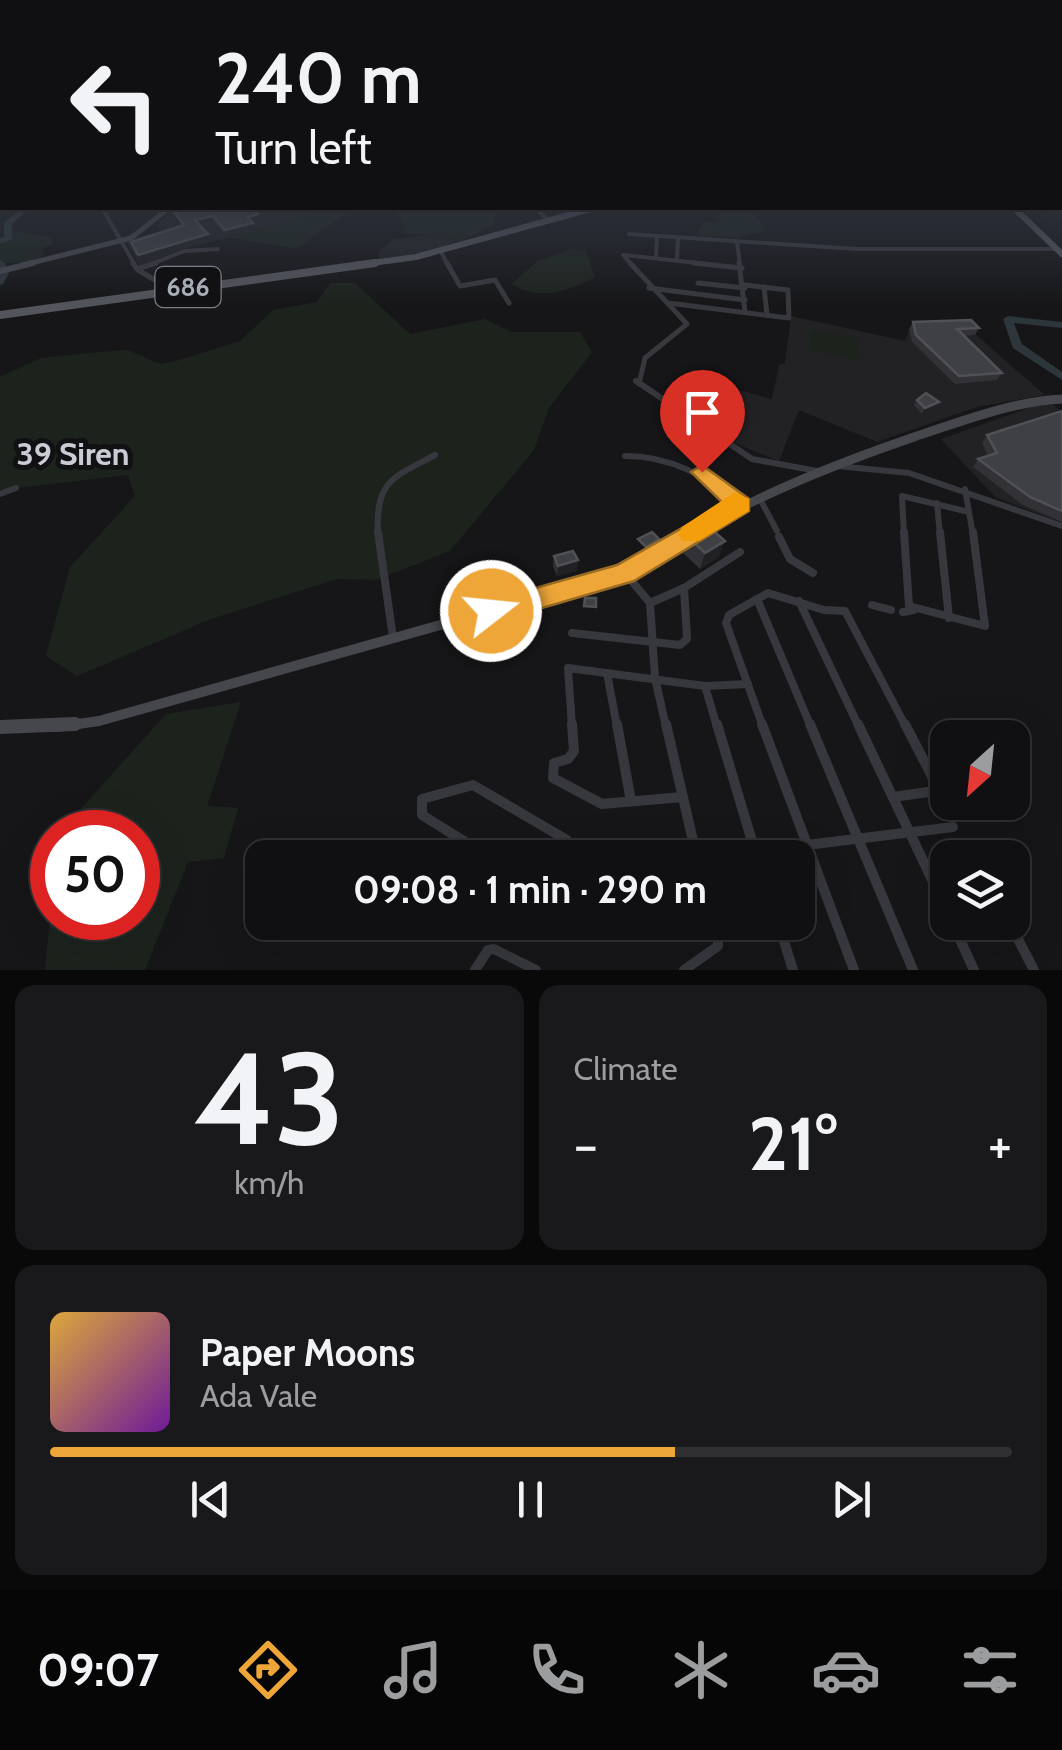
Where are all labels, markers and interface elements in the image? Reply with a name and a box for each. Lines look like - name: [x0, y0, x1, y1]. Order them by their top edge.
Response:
- text: 240 m: [215, 35, 422, 121]
- icon: left: [50, 40, 180, 170]
- text: Turn left: [215, 121, 372, 175]
- road number: 686: [156, 267, 220, 307]
- pin: [660, 370, 745, 473]
- icon: arrive: [675, 385, 730, 440]
- district label: 39 Siren: [17, 434, 129, 473]
- position arrow: [439, 559, 543, 663]
- north arrow: [930, 720, 1030, 820]
- map controls: [930, 720, 1030, 940]
- speed limit sign: 50: [30, 810, 160, 940]
- button: layers: [930, 840, 1030, 940]
- text: 09:08 · 1 min · 290 m: [353, 866, 707, 913]
- text: 43: [194, 1019, 345, 1177]
- text: Climate: [574, 1049, 678, 1088]
- text: 21°: [748, 1098, 837, 1189]
- text: −: [574, 1111, 598, 1178]
- text: +: [988, 1111, 1012, 1178]
- text: km/h: [234, 1163, 304, 1202]
- text: Paper Moons: [200, 1329, 415, 1376]
- text: Ada Vale: [200, 1376, 317, 1415]
- icon: previous: [183, 1472, 238, 1527]
- icon: pause: [503, 1472, 558, 1527]
- icon: next: [824, 1472, 879, 1527]
- icon: directions: [233, 1635, 303, 1705]
- icon: music: [378, 1635, 448, 1705]
- icon: phone: [522, 1635, 592, 1705]
- icon: climate: [666, 1635, 736, 1705]
- icon: car: [811, 1635, 881, 1705]
- icon: filters: [955, 1635, 1025, 1705]
- text: 09:07: [37, 1643, 159, 1697]

